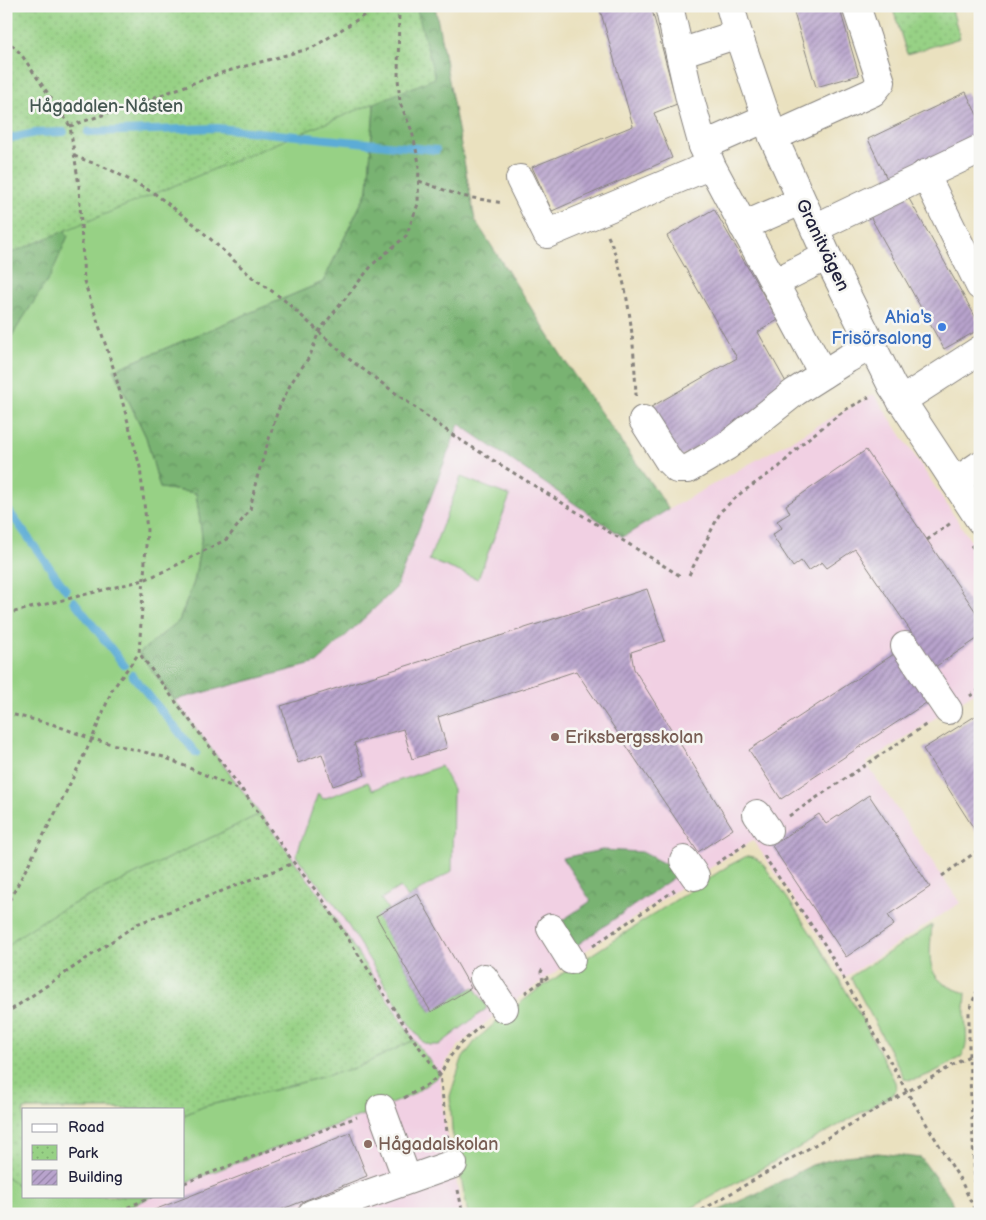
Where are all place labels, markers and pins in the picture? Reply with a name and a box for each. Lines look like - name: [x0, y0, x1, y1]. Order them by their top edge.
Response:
- place label: Ahia's Frisörsalong: [831, 307, 932, 349]
- marker: Ahia's Frisörsalong: [936, 321, 948, 333]
- place label: Eriksbergsskolan: [565, 727, 703, 748]
- marker: Eriksbergsskolan: [549, 731, 561, 743]
- place label: Hågadalskolan: [378, 1134, 498, 1155]
- marker: Hågadalskolan: [362, 1138, 374, 1150]

